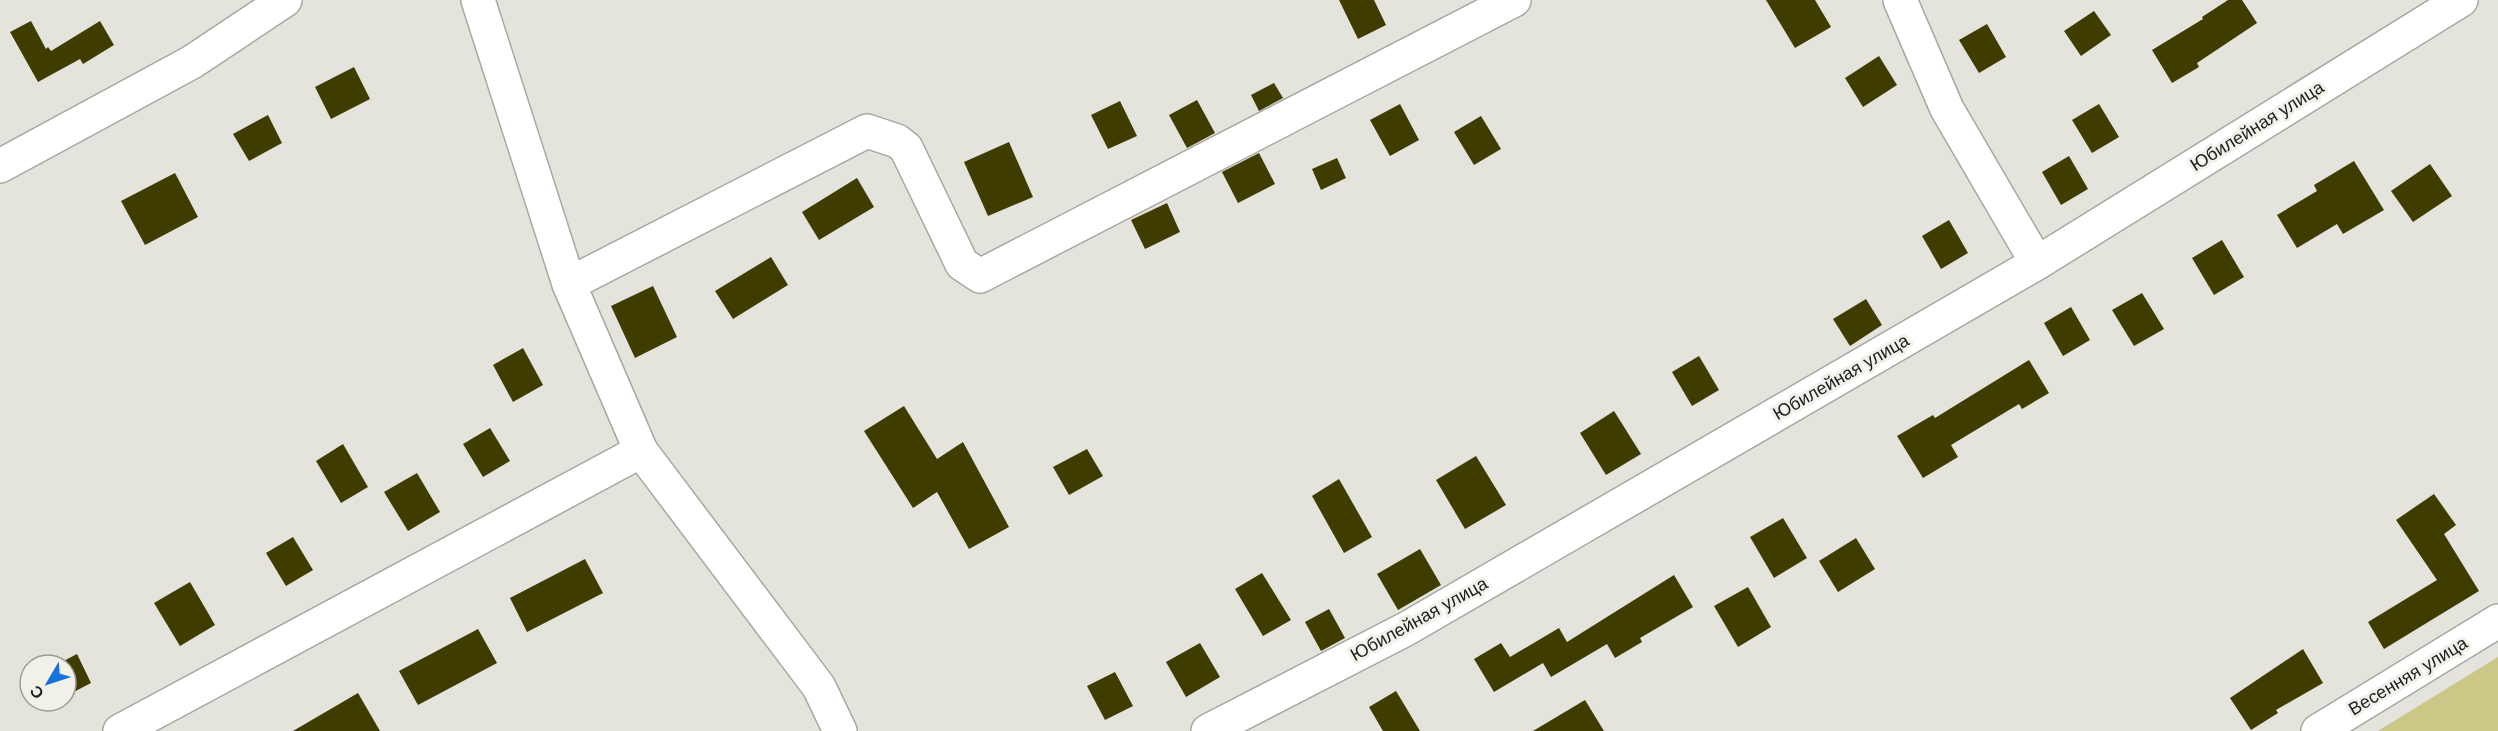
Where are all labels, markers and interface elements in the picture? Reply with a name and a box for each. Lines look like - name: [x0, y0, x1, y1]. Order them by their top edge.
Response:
- street label: Юбилейная улица: [2187, 76, 2328, 175]
- street label: Юбилейная улица: [1770, 330, 1913, 424]
- street label: Юбилейная улица: [1347, 573, 1492, 665]
- street label: Весенняя улица: [2345, 632, 2472, 719]
- north arrow: [18, 653, 78, 713]
- text: С: [26, 682, 47, 702]

